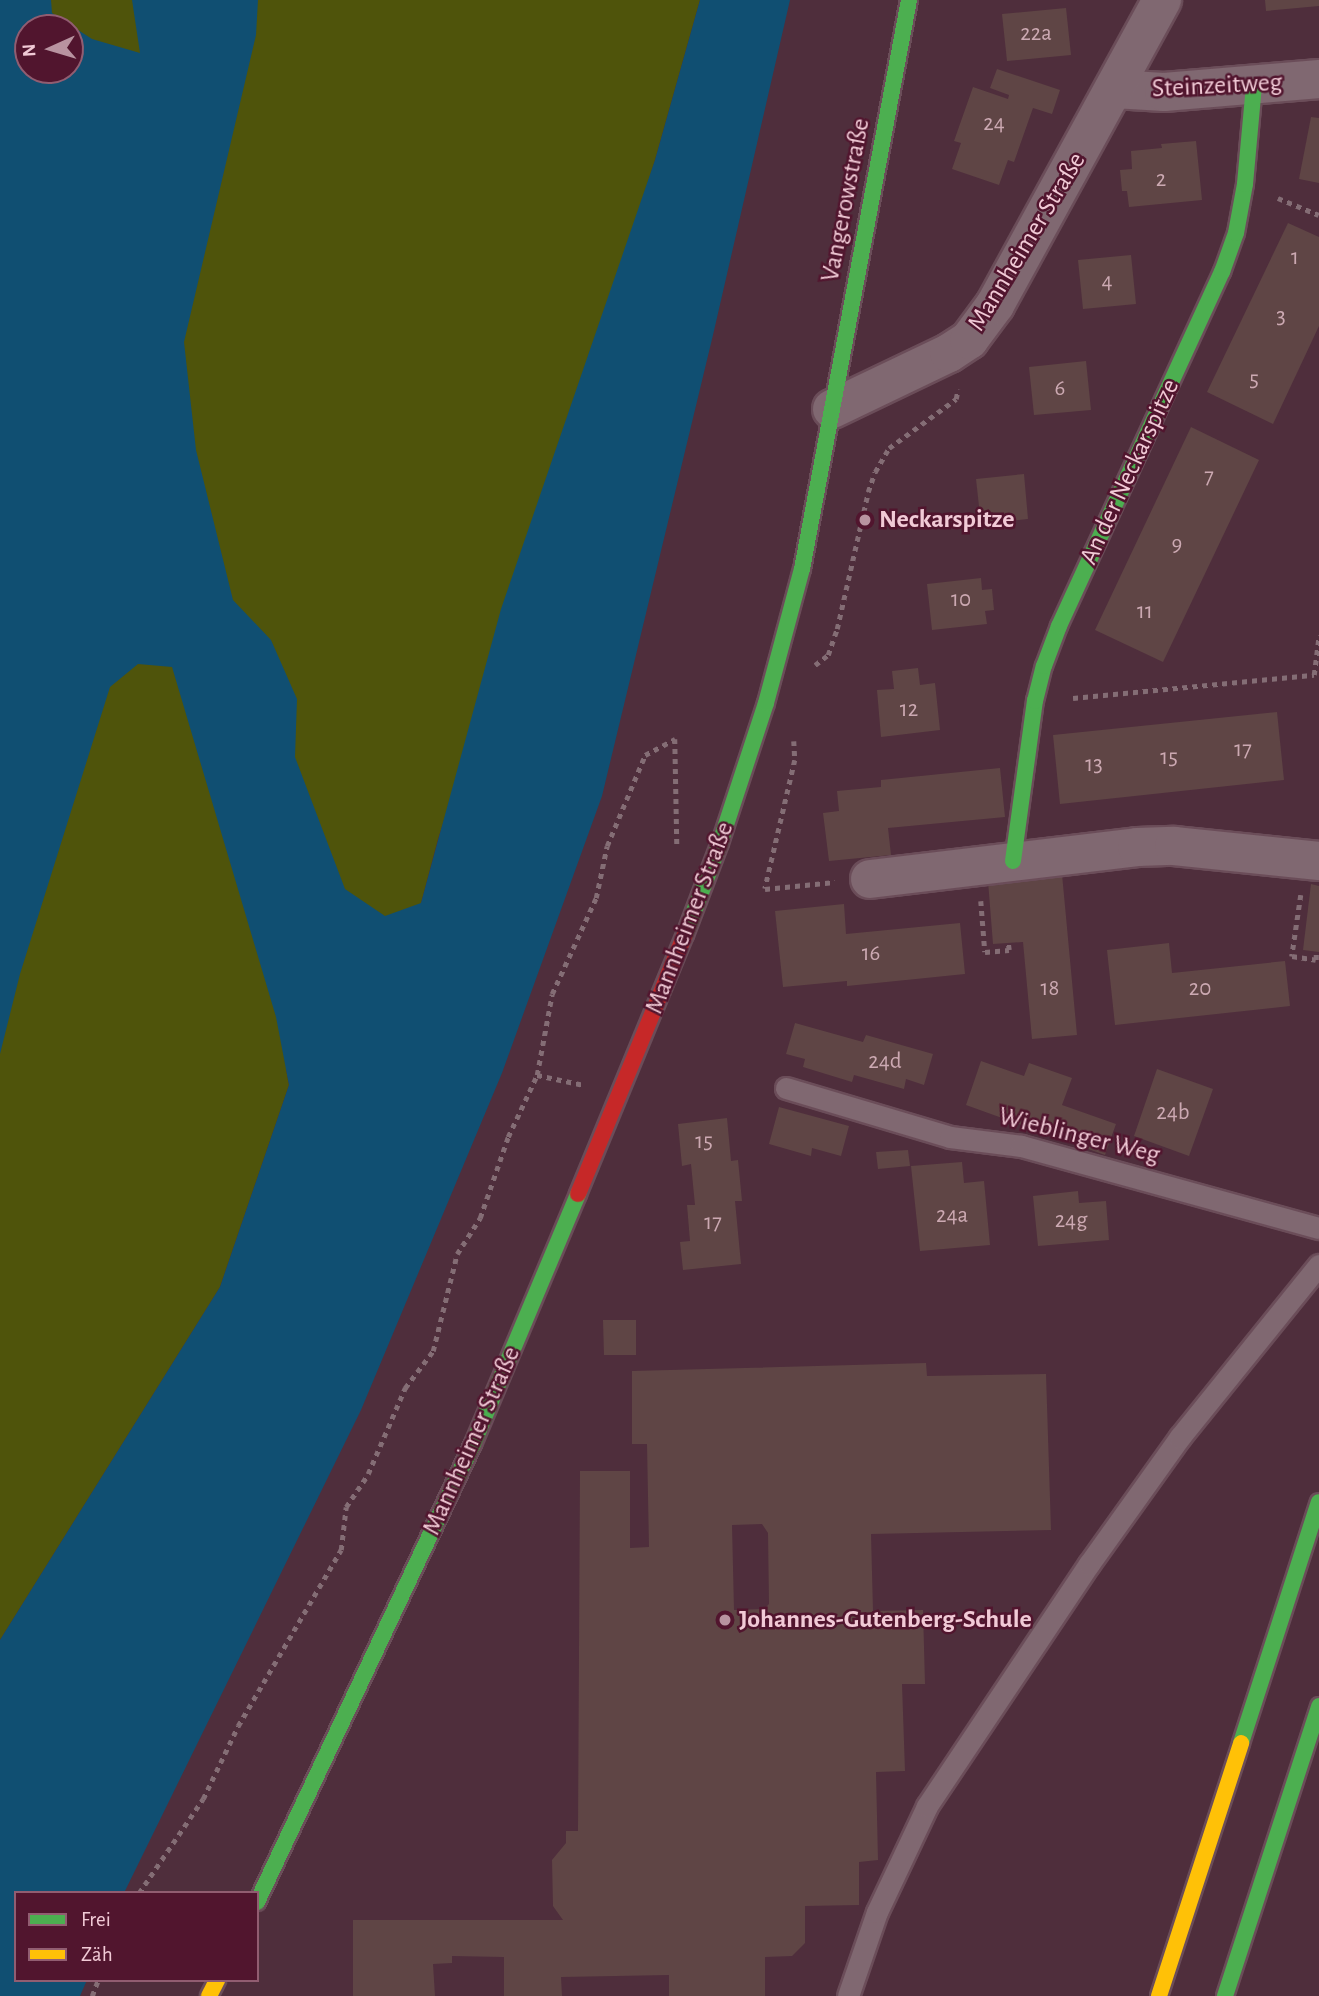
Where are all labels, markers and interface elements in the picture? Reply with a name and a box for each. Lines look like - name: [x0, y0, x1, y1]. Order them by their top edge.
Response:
- north arrow: [14, 14, 84, 84]
- house number: 22a: [1020, 20, 1052, 48]
- text: N: [20, 43, 39, 58]
- street label: Steinzeitweg: [1151, 67, 1283, 105]
- house number: 24: [983, 110, 1005, 138]
- street label: Vangerowstraße: [815, 116, 877, 284]
- street label: Mannheimer Straße: [961, 147, 1093, 337]
- house number: 2: [1156, 166, 1166, 194]
- house number: 1: [1291, 244, 1299, 272]
- house number: 4: [1101, 268, 1113, 296]
- house number: 3: [1276, 303, 1286, 331]
- house number: 5: [1249, 366, 1259, 394]
- street label: An der Neckarspitze: [1073, 374, 1187, 570]
- house number: 6: [1055, 375, 1065, 403]
- house number: 7: [1204, 463, 1214, 491]
- place label: Neckarspitze: [879, 504, 1015, 536]
- marker: Neckarspitze: [857, 512, 873, 528]
- house number: 9: [1172, 531, 1182, 559]
- house number: 10: [951, 586, 971, 614]
- house number: 11: [1137, 598, 1153, 626]
- house number: 12: [900, 696, 918, 724]
- house number: 17: [1234, 736, 1252, 764]
- house number: 15: [1160, 744, 1178, 772]
- house number: 13: [1085, 751, 1103, 779]
- street label: Mannheimer Straße: [639, 818, 741, 1018]
- house number: 16: [862, 940, 880, 968]
- house number: 18: [1041, 975, 1059, 1003]
- house number: 20: [1189, 975, 1211, 1003]
- house number: 24d: [868, 1048, 902, 1076]
- house number: 24b: [1156, 1099, 1190, 1127]
- street label: Wieblinger Weg: [995, 1101, 1163, 1171]
- house number: 15: [695, 1128, 713, 1156]
- house number: 24a: [936, 1202, 968, 1230]
- house number: 24g: [1055, 1207, 1087, 1235]
- house number: 17: [704, 1209, 722, 1237]
- street label: Mannheimer Straße: [416, 1342, 528, 1540]
- place label: Johannes-Gutenberg-Schule: [739, 1604, 1032, 1636]
- marker: Johannes-Gutenberg-Schule: [717, 1612, 733, 1628]
- legend: [14, 1891, 259, 1982]
- text: Frei: [81, 1909, 111, 1930]
- text: Zäh: [81, 1944, 113, 1965]

